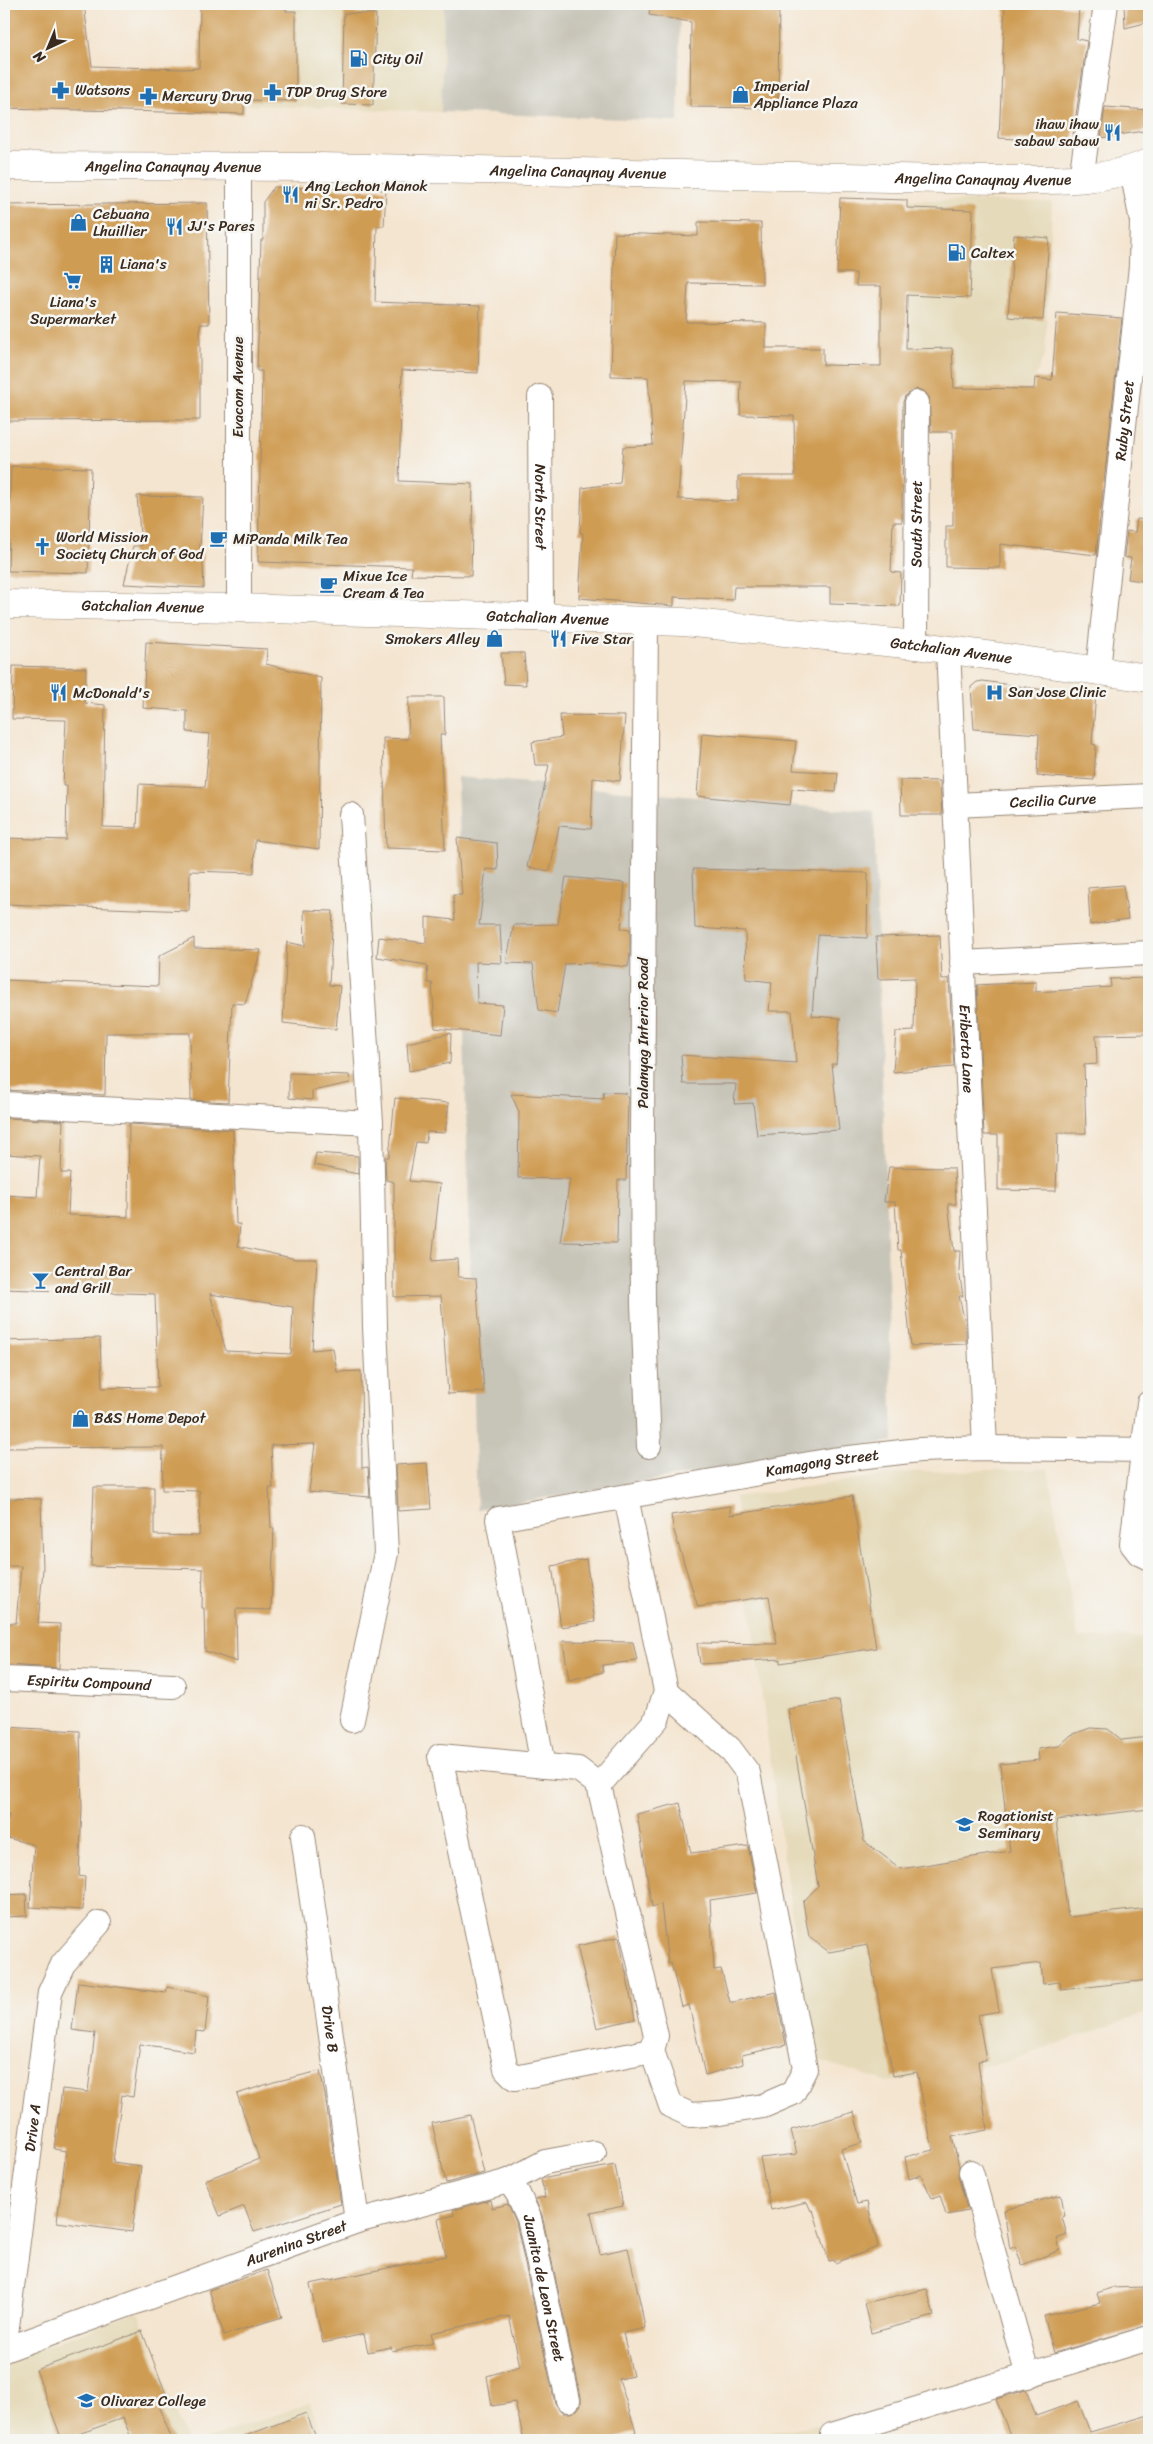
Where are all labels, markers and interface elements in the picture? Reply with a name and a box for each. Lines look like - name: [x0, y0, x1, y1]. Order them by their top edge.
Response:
- north arrow: [22, 22, 72, 72]
- text: N: [27, 44, 52, 70]
- place label: City Oil: [373, 46, 424, 72]
- fuel station icon: City Oil: [349, 49, 369, 69]
- place label: Imperial Appliance Plaza: [753, 73, 858, 116]
- place label: Watsons: [75, 77, 130, 103]
- place label: TDP Drug Store: [286, 79, 387, 105]
- pharmacy icon: Watsons: [51, 80, 71, 100]
- pharmacy icon: TDP Drug Store: [262, 82, 282, 102]
- place label: Mercury Drug: [162, 83, 252, 109]
- shop icon: Imperial Appliance Plaza: [730, 85, 750, 105]
- pharmacy icon: Mercury Drug: [138, 86, 158, 106]
- place label: ihaw ihaw sabaw sabaw: [1013, 111, 1100, 154]
- restaurant icon: ihaw ihaw sabaw sabaw: [1103, 123, 1123, 143]
- street label: Angelina Canaynay Avenue: [84, 153, 261, 180]
- street label: Angelina Canaynay Avenue: [488, 157, 667, 187]
- street label: Angelina Canaynay Avenue: [893, 165, 1072, 193]
- place label: Ang Lechon Manok ni Sr. Pedro: [304, 173, 429, 216]
- restaurant icon: Ang Lechon Manok ni Sr. Pedro: [281, 185, 301, 205]
- place label: Cebuana Lhuillier: [93, 201, 150, 244]
- shop icon: Cebuana Lhuillier: [69, 213, 89, 233]
- place label: JJ's Pares: [187, 213, 255, 239]
- restaurant icon: JJ's Pares: [164, 216, 184, 236]
- place label: Caltex: [971, 240, 1014, 266]
- fuel station icon: Caltex: [947, 243, 967, 263]
- place label: Liana's: [120, 251, 167, 277]
- building icon: Liana's: [96, 254, 116, 274]
- supermarket icon: Liana's Supermarket: [63, 271, 83, 291]
- place label: Liana's Supermarket: [30, 289, 117, 332]
- street label: Evacom Avenue: [225, 336, 251, 438]
- street label: Ruby Street: [1107, 378, 1142, 462]
- street label: North Street: [527, 464, 554, 551]
- street label: South Street: [903, 480, 930, 568]
- place label: World Mission Society Church of God: [56, 524, 204, 567]
- place label: MiPanda Milk Tea: [233, 526, 348, 552]
- cafe icon: MiPanda Milk Tea: [209, 529, 229, 549]
- church icon: World Mission Society Church of God: [32, 536, 52, 556]
- place label: Mixue Ice Cream & Tea: [343, 563, 425, 606]
- cafe icon: Mixue Ice Cream & Tea: [319, 575, 339, 595]
- street label: Gatchalian Avenue: [81, 592, 205, 620]
- street label: Gatchalian Avenue: [486, 603, 610, 633]
- place label: Smokers Alley: [385, 626, 480, 652]
- place label: Five Star: [572, 626, 633, 652]
- shop icon: Smokers Alley: [484, 629, 504, 649]
- restaurant icon: Five Star: [548, 629, 568, 649]
- street label: Gatchalian Avenue: [889, 630, 1014, 672]
- place label: San Jose Clinic: [1008, 679, 1107, 705]
- place label: McDonald's: [73, 680, 150, 706]
- hospital icon: San Jose Clinic: [984, 682, 1004, 702]
- restaurant icon: McDonald's: [49, 683, 69, 703]
- street label: Cecilia Curve: [1009, 785, 1097, 815]
- street label: Palanyag Interior Road: [630, 956, 656, 1108]
- street label: Eriberta Lane: [951, 1004, 982, 1094]
- place label: Central Bar and Grill: [55, 1258, 133, 1301]
- bar icon: Central Bar and Grill: [31, 1270, 51, 1290]
- place label: B&S Home Depot: [94, 1405, 206, 1431]
- shop icon: B&S Home Depot: [70, 1408, 90, 1428]
- street label: Kamagong Street: [763, 1442, 881, 1485]
- street label: Espiritu Compound: [26, 1667, 153, 1698]
- place label: Rogationist Seminary: [978, 1803, 1054, 1846]
- school or university icon: Rogationist Seminary: [954, 1815, 974, 1835]
- street label: Drive B: [314, 2004, 346, 2055]
- street label: Drive A: [17, 2102, 48, 2153]
- street label: Juanita de Leon Street: [515, 2211, 573, 2365]
- street label: Aurenina Street: [241, 2212, 352, 2274]
- place label: Olivarez College: [101, 2388, 206, 2414]
- school or university icon: Olivarez College: [77, 2391, 97, 2411]

